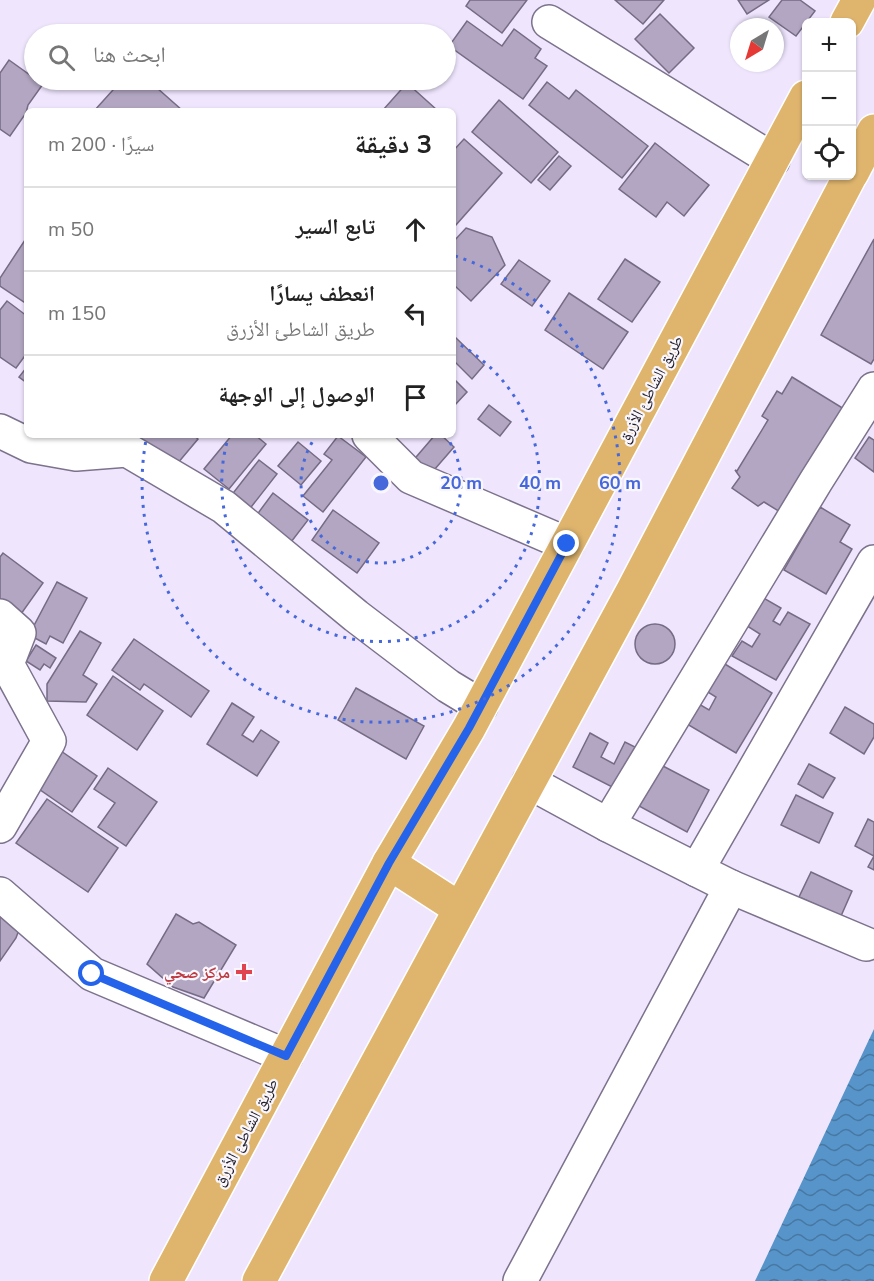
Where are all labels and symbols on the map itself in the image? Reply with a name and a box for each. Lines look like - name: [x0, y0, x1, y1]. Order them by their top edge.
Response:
- north arrow: [730, 18, 784, 72]
- street label: طريق الشاطئ الأزرق: [613, 332, 689, 447]
- text: 20 m: [440, 471, 482, 495]
- text: 40 m: [519, 471, 561, 495]
- text: 60 m: [599, 471, 641, 495]
- centre of rings: [371, 473, 391, 493]
- route end: [553, 530, 579, 556]
- route start: [78, 960, 104, 986]
- place label: مركز صحي: [164, 962, 230, 985]
- marker: مركز صحي: [235, 963, 253, 981]
- street label: طريق الشاطئ الأزرق: [208, 1075, 284, 1190]

